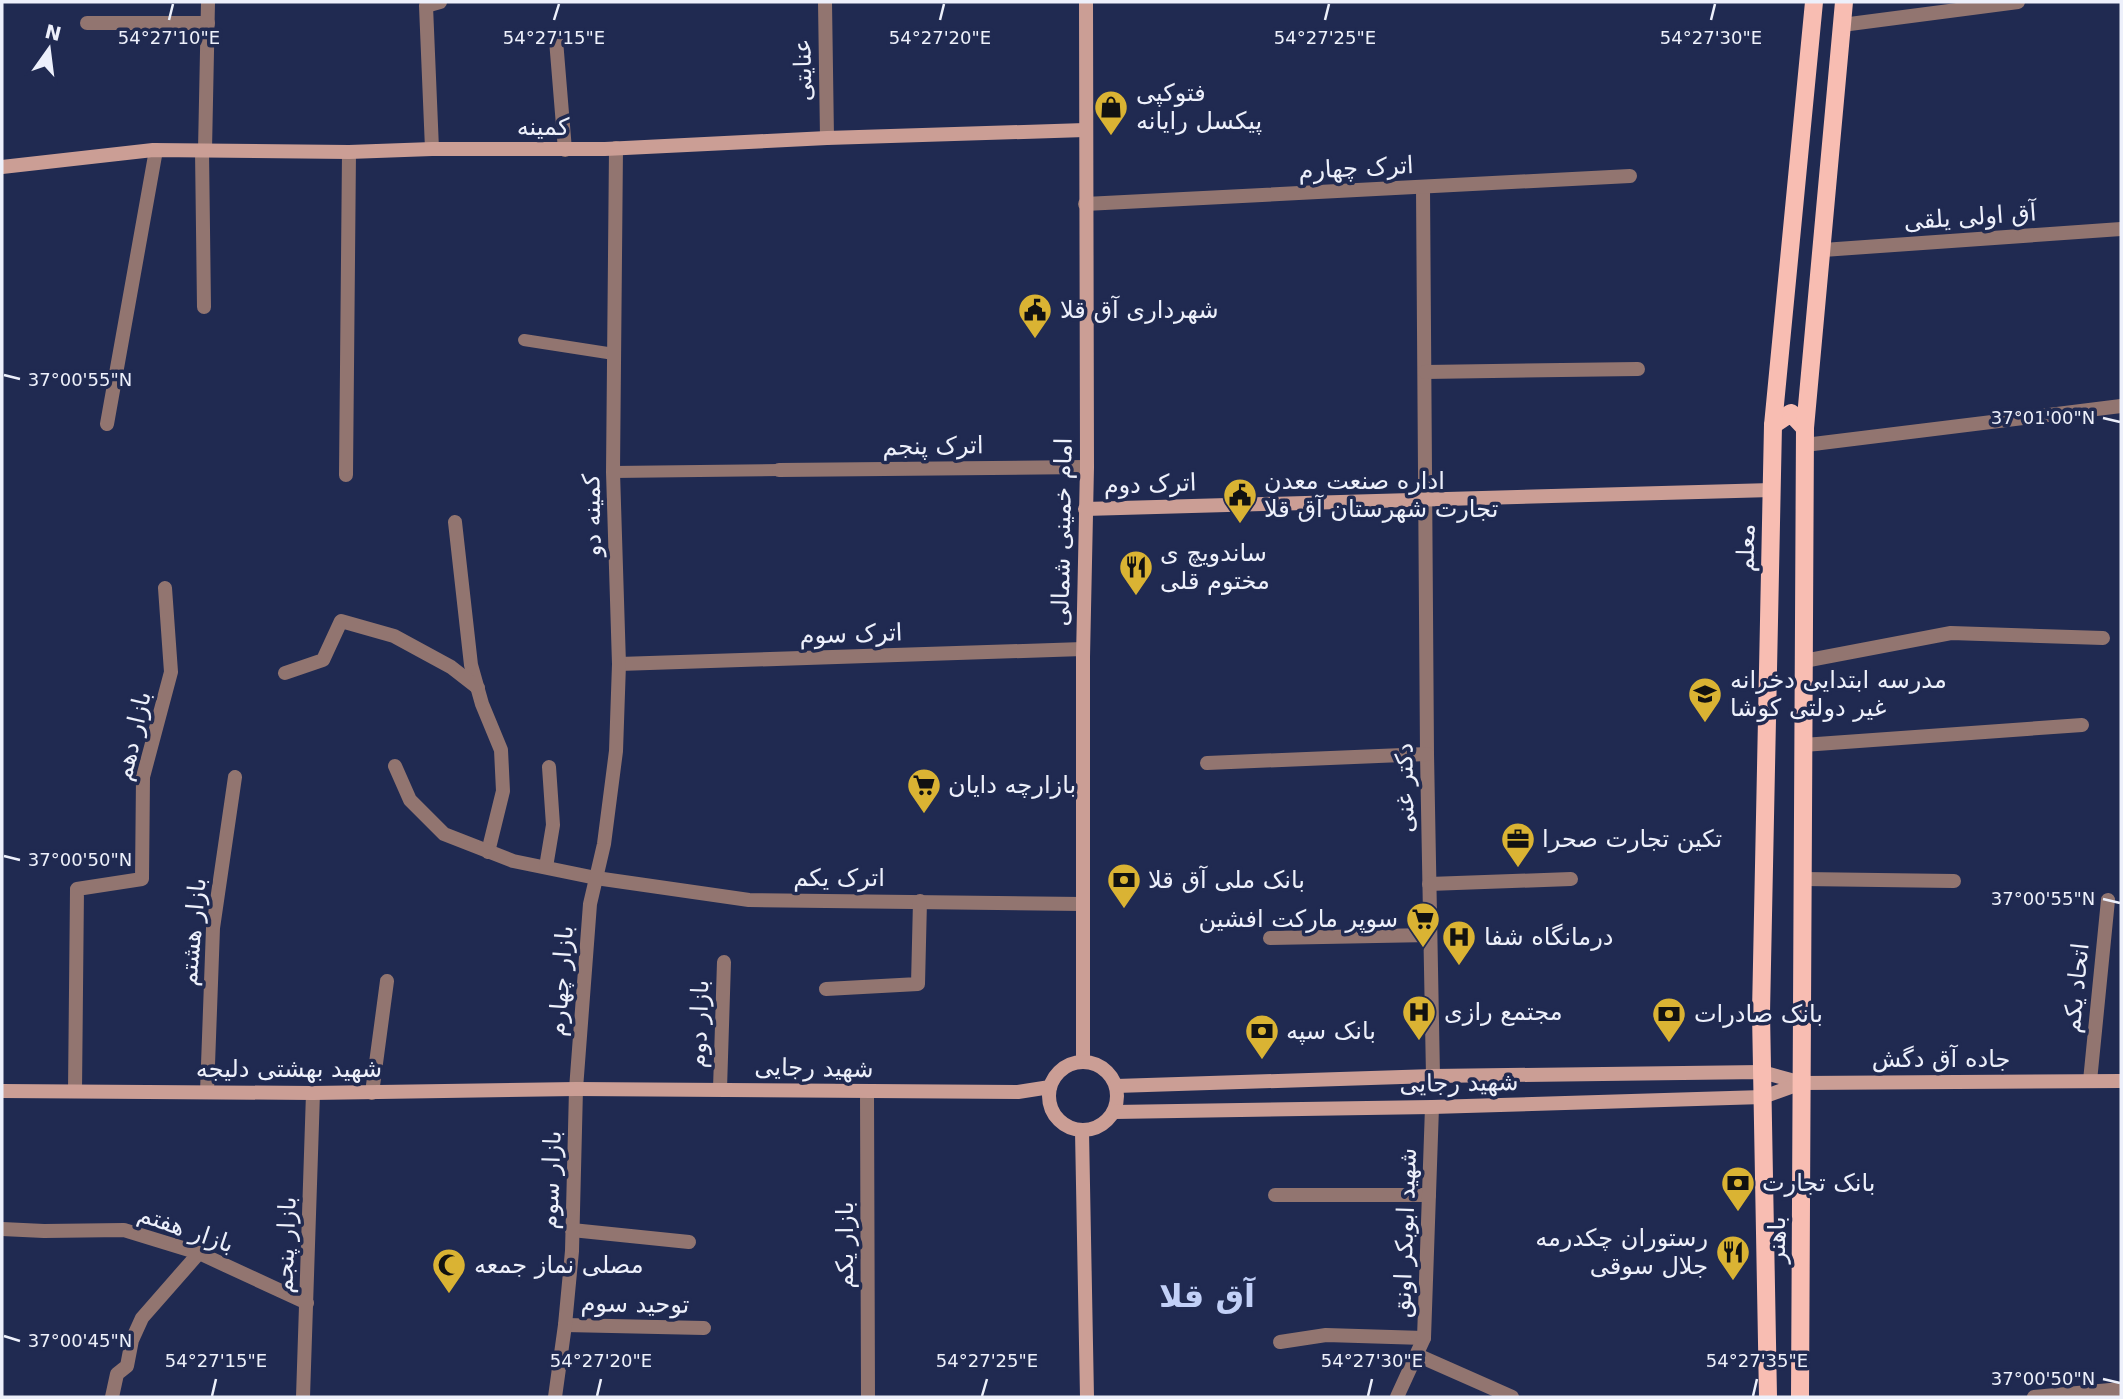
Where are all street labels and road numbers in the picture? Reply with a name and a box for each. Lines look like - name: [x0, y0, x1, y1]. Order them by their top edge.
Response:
- street label: عنایتی: [788, 38, 818, 102]
- street label: کمینه: [517, 113, 570, 141]
- street label: اترک چهارم: [1298, 151, 1414, 185]
- street label: آق اولی یلقی: [1903, 197, 2039, 236]
- street label: اترک پنجم: [882, 431, 984, 461]
- street label: امام خمینی شمالی: [1046, 437, 1078, 627]
- street label: اترک دوم: [1103, 468, 1197, 500]
- street label: کمینه دو: [577, 473, 607, 558]
- street label: معلم: [1732, 524, 1760, 572]
- street label: اترک سوم: [799, 618, 903, 650]
- street label: بازار دهم: [109, 689, 157, 783]
- street label: دکتر غنی: [1390, 743, 1420, 833]
- street label: اترک یکم: [793, 864, 885, 892]
- street label: بازار هشتم: [174, 877, 212, 987]
- street label: بازار چهارم: [543, 925, 579, 1037]
- street label: اتحاد یکم: [2057, 942, 2095, 1034]
- street label: بازار دوم: [683, 979, 715, 1069]
- street label: جاده آق دگش: [1872, 1044, 2010, 1073]
- street label: شهید رجایی: [754, 1053, 874, 1083]
- street label: شهید بهشتی دلیجه: [196, 1055, 382, 1083]
- street label: شهید رجایی: [1399, 1068, 1519, 1098]
- street label: بازار سوم: [535, 1130, 567, 1230]
- street label: شهید ابوبکر اونق: [1388, 1147, 1422, 1319]
- street label: بازار پنجم: [270, 1196, 302, 1294]
- street label: بازار هفتم: [134, 1200, 238, 1258]
- street label: بازار یکم: [831, 1201, 859, 1289]
- street label: باهنر: [1763, 1216, 1791, 1265]
- street label: توحید سوم: [580, 1289, 690, 1319]

